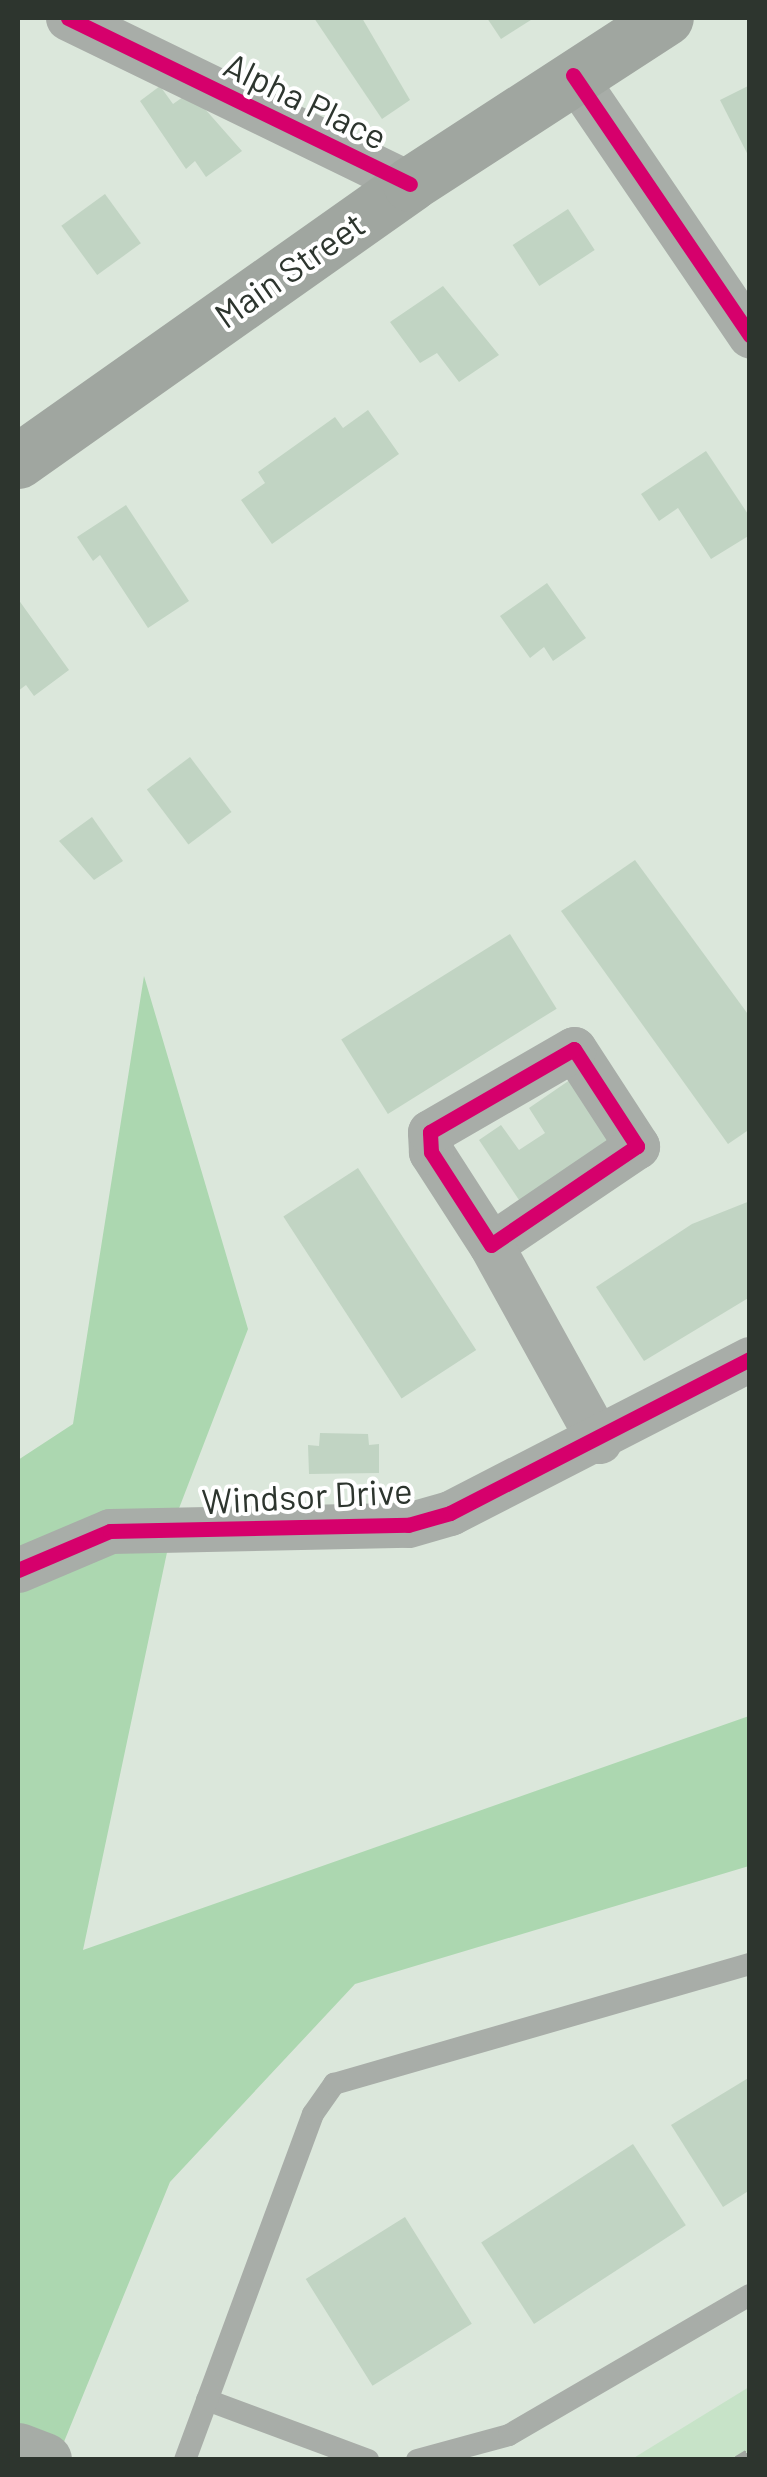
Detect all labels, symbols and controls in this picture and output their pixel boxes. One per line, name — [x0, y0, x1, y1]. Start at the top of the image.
street label: Alpha Place — [218, 43, 394, 157]
street label: Main Street — [206, 202, 372, 336]
street label: Windsor Drive — [201, 1469, 413, 1521]

